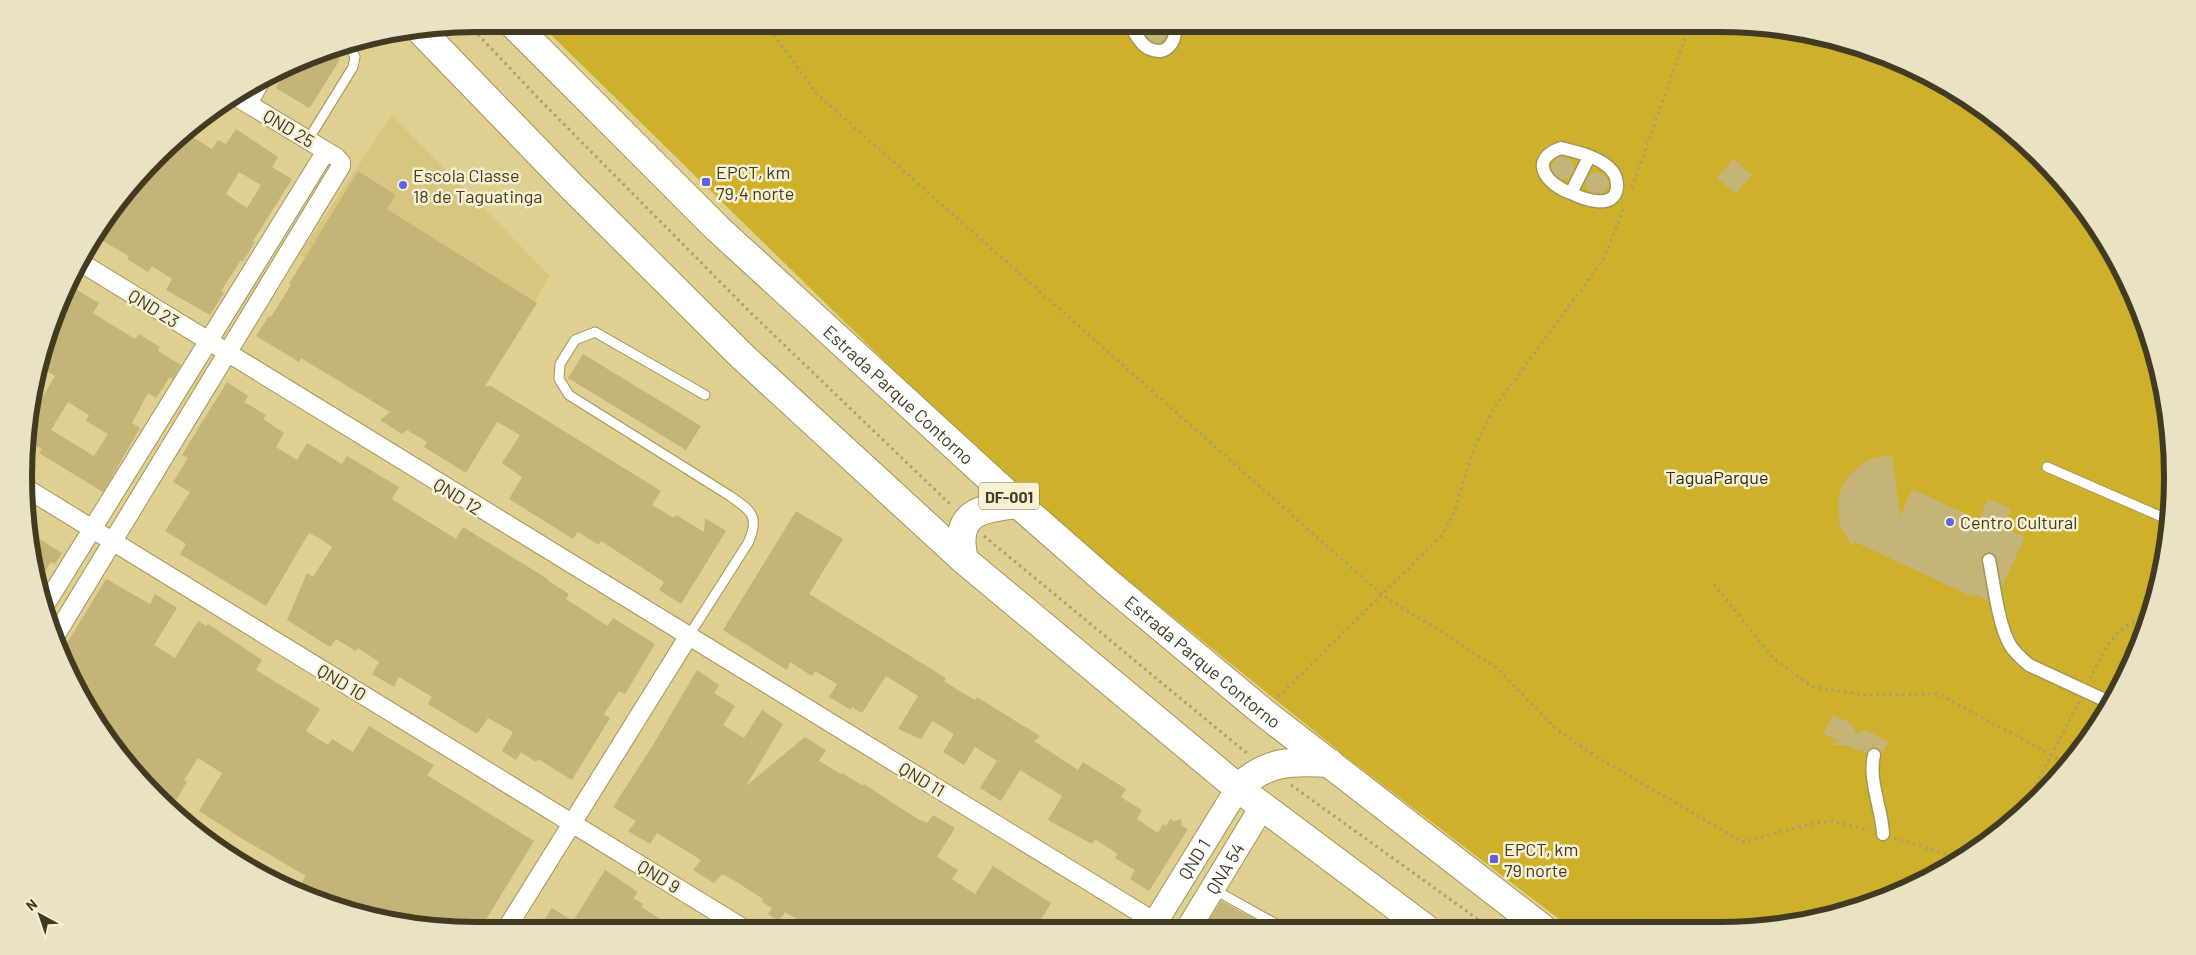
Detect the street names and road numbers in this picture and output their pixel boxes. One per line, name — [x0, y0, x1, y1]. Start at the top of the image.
street label: QND 25 — [259, 104, 319, 152]
street label: QND 23 — [124, 284, 184, 332]
street label: Estrada Parque Contorno — [819, 320, 978, 469]
street label: QND 12 — [430, 473, 486, 519]
road number: DF-001 — [979, 482, 1039, 510]
street label: Estrada Parque Contorno — [1121, 591, 1285, 733]
street label: QND 10 — [313, 659, 371, 705]
street label: QND 11 — [895, 757, 949, 801]
street label: QND 1 — [1173, 835, 1215, 883]
street label: QNA 54 — [1201, 839, 1249, 898]
street label: QND 9 — [634, 854, 684, 898]

